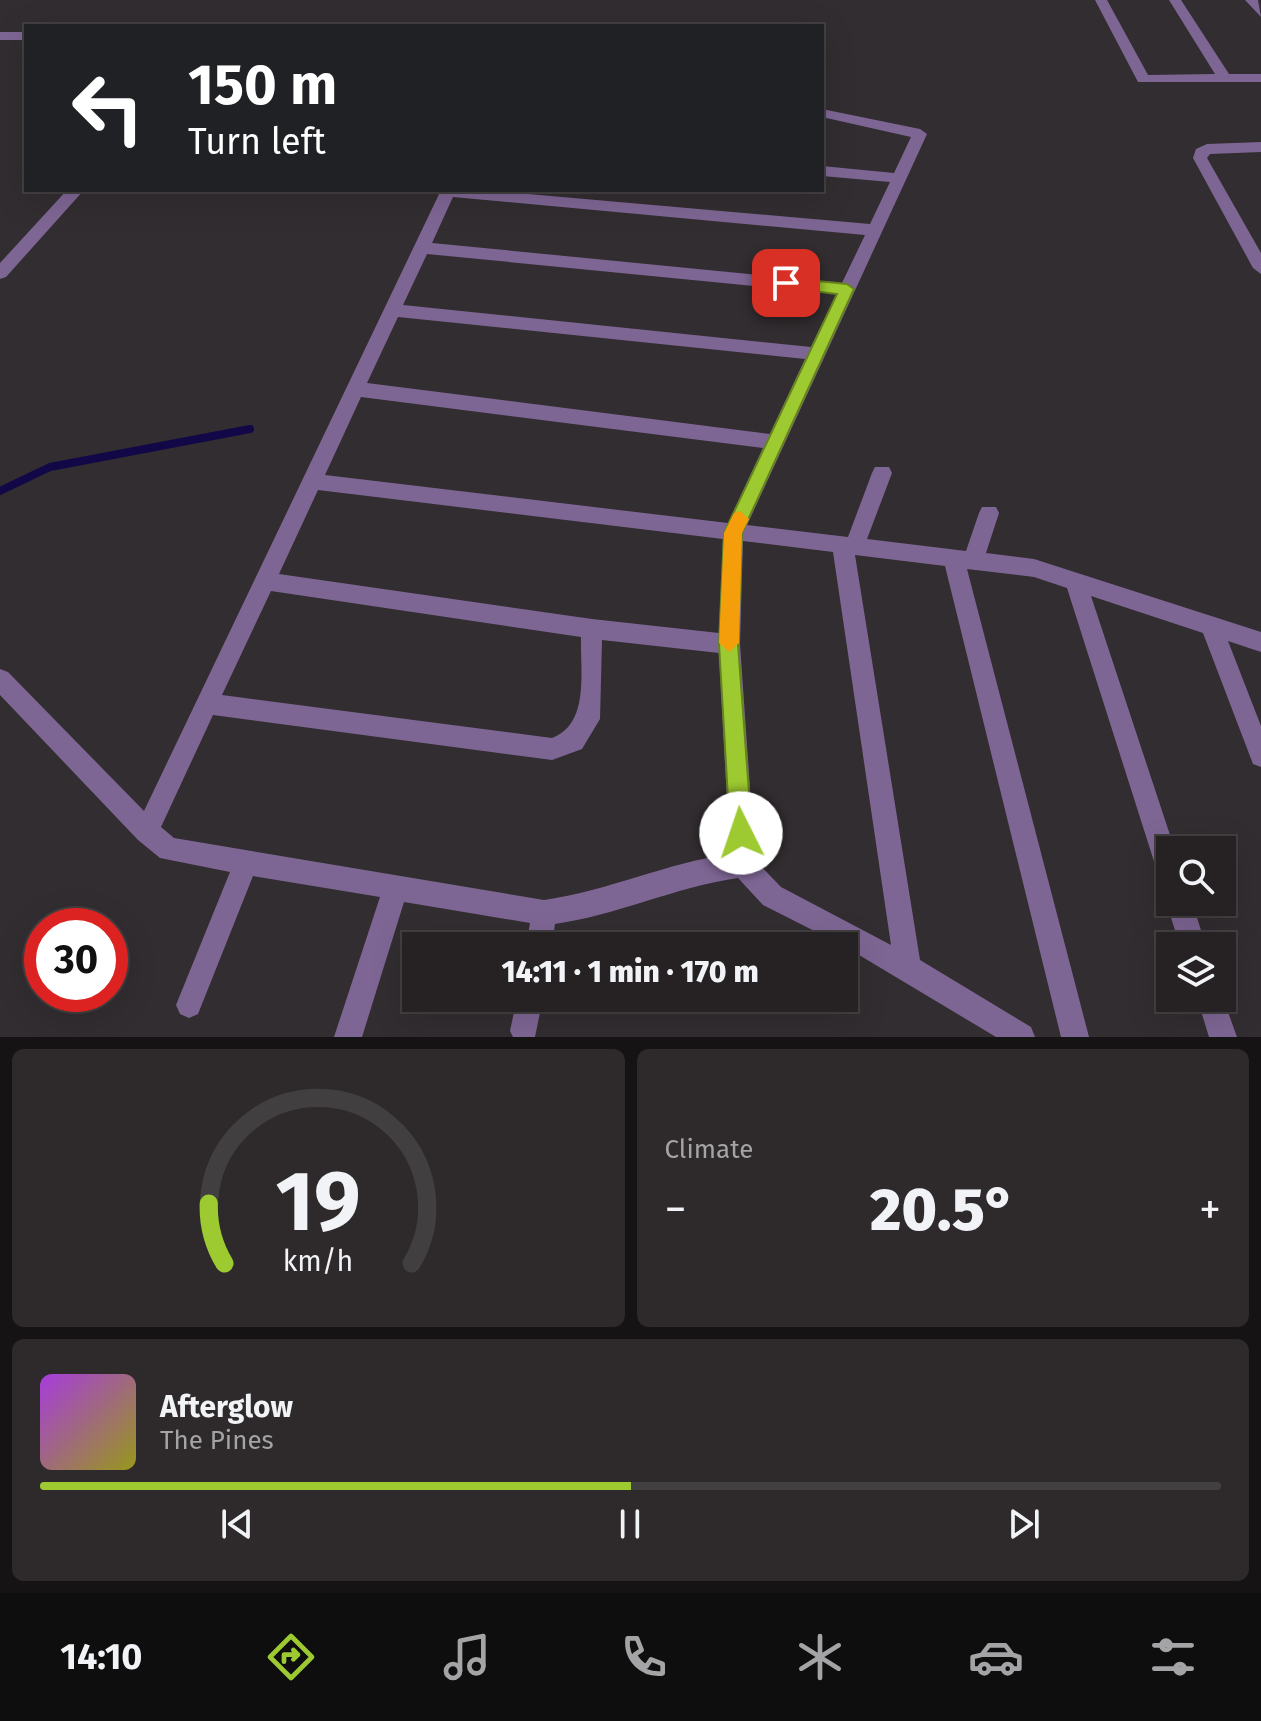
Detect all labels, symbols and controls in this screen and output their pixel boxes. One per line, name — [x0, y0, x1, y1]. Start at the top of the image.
text: 150 m — [188, 52, 337, 119]
icon: left — [56, 56, 160, 160]
text: Turn left — [188, 120, 326, 164]
pin — [752, 249, 820, 317]
icon: arrive — [764, 261, 808, 305]
position arrow — [699, 791, 783, 875]
map controls — [1156, 836, 1236, 1012]
button: search — [1156, 836, 1236, 916]
speed limit sign: 30 — [24, 908, 128, 1012]
button: layers — [1156, 932, 1236, 1012]
text: 14:11 · 1 min · 170 m — [501, 954, 759, 990]
text: Climate — [665, 1134, 753, 1165]
text: 19 — [276, 1152, 361, 1252]
text: 20.5° — [870, 1174, 1015, 1246]
text: − — [665, 1183, 687, 1236]
text: + — [1199, 1183, 1221, 1236]
text: km/h — [283, 1244, 354, 1279]
text: Afterglow — [160, 1389, 293, 1425]
text: The Pines — [160, 1425, 274, 1456]
icon: previous — [215, 1502, 259, 1546]
icon: pause — [608, 1502, 652, 1546]
icon: next — [1002, 1502, 1046, 1546]
icon: directions — [263, 1629, 319, 1685]
icon: music — [439, 1629, 495, 1685]
icon: phone — [616, 1629, 672, 1685]
icon: climate — [792, 1629, 848, 1685]
icon: car — [968, 1629, 1024, 1685]
icon: filters — [1145, 1629, 1201, 1685]
text: 14:10 — [60, 1635, 142, 1679]

